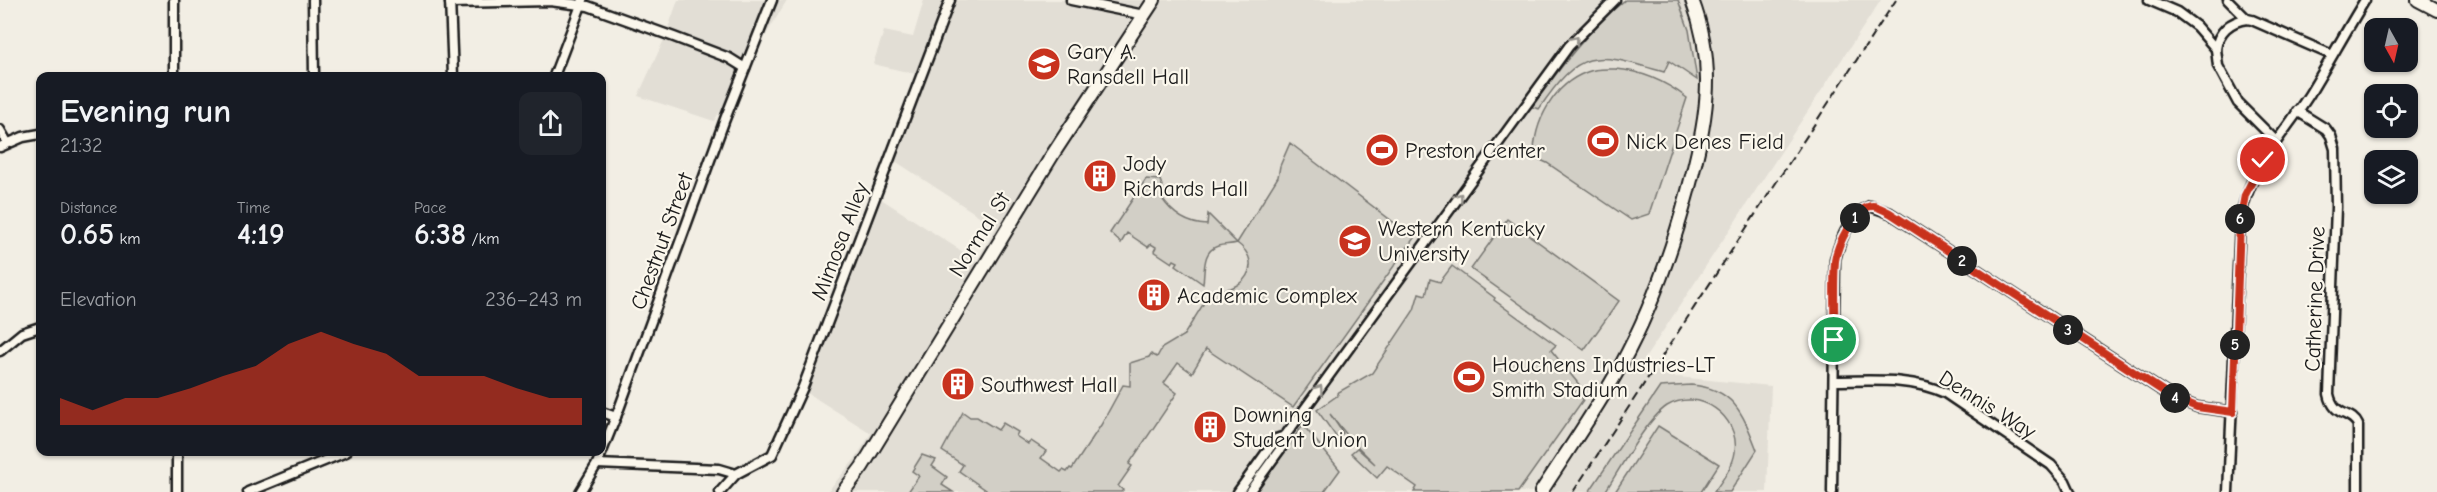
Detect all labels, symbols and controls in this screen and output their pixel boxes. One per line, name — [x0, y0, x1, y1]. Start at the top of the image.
north arrow — [2364, 18, 2418, 72]
map controls — [2364, 18, 2418, 204]
one-way arrow — [1567, 36, 1578, 47]
place label: Gary A. Ransdell Hall — [1067, 39, 1189, 90]
school or university icon: Gary A. Ransdell Hall — [1026, 46, 1062, 82]
button: locate — [2364, 84, 2418, 138]
text: Evening run — [60, 92, 231, 130]
button: share — [519, 92, 582, 155]
sports icon: Nick Denes Field — [1585, 123, 1621, 159]
place label: Nick Denes Field — [1626, 129, 1784, 155]
sports icon: Preston Center — [1364, 132, 1400, 168]
text: 21:32 — [60, 134, 103, 157]
pin — [2237, 134, 2288, 185]
place label: Preston Center — [1405, 138, 1545, 164]
icon: check — [2246, 143, 2279, 176]
button: layers — [2364, 150, 2418, 204]
place label: Jody Richards Hall — [1123, 151, 1248, 202]
building icon: Jody Richards Hall — [1082, 158, 1118, 194]
street label: Chestnut Street — [625, 169, 699, 313]
street label: Mimosa Alley — [806, 179, 874, 304]
street label: Normal St — [944, 187, 1016, 282]
one-way arrow — [1452, 193, 1463, 204]
text: Distance — [60, 199, 117, 217]
text: Time — [237, 199, 270, 217]
text: Pace — [414, 199, 446, 217]
pin: 1 — [1840, 203, 1870, 233]
pin: 6 — [2225, 204, 2255, 234]
text: 1 — [1852, 209, 1858, 227]
text: 6 — [2236, 210, 2244, 228]
place label: Western Kentucky University — [1378, 216, 1545, 267]
text: 0.65 — [60, 217, 114, 252]
text: 4:19 — [237, 217, 285, 252]
text: 6:38 — [414, 217, 466, 252]
school or university icon: Western Kentucky University — [1337, 223, 1373, 259]
street label: Catherine Drive — [2299, 226, 2331, 372]
text: km — [114, 230, 141, 248]
text: /km — [466, 230, 499, 248]
pin: 2 — [1947, 246, 1977, 276]
text: 2 — [1958, 252, 1966, 270]
building icon: Academic Complex — [1136, 277, 1172, 313]
place label: Academic Complex — [1177, 283, 1357, 309]
text: Elevation — [60, 288, 137, 311]
text: 236–243 m — [485, 288, 582, 311]
pin — [1808, 314, 1859, 365]
pin: 3 — [2053, 315, 2083, 345]
text: 3 — [2064, 321, 2072, 339]
icon: arrive — [1817, 323, 1850, 356]
pin: 5 — [2220, 330, 2250, 360]
text: 5 — [2231, 336, 2239, 354]
place label: Houchens Industries-LT Smith Stadium — [1492, 352, 1716, 403]
sports icon: Houchens Industries-LT Smith Stadium — [1451, 359, 1487, 395]
street label: Dennis Way — [1934, 365, 2041, 445]
building icon: Southwest Hall — [940, 366, 976, 402]
place label: Southwest Hall — [981, 372, 1118, 398]
pin: 4 — [2160, 383, 2190, 413]
one-way arrow — [1312, 384, 1323, 395]
text: 4 — [2171, 389, 2179, 407]
place label: Downing Student Union — [1233, 402, 1367, 453]
building icon: Downing Student Union — [1192, 409, 1228, 445]

